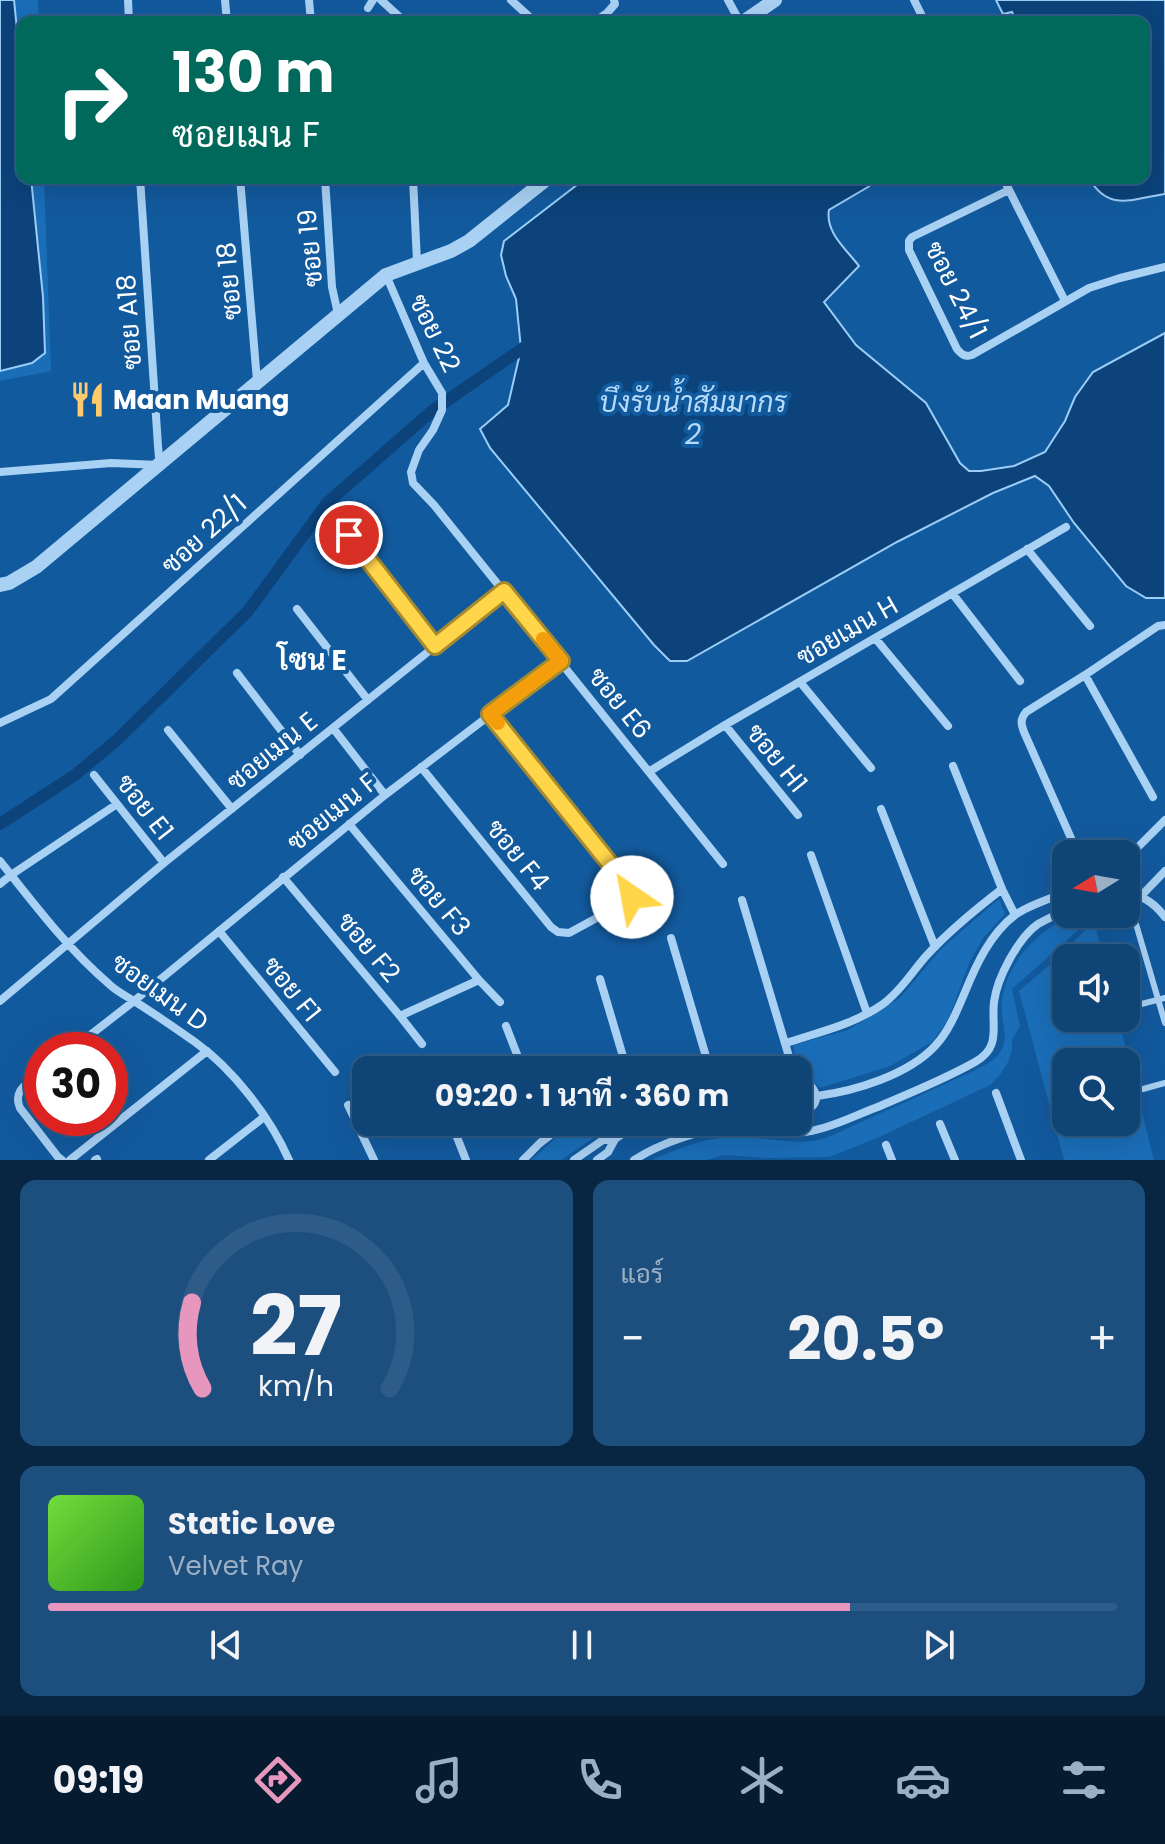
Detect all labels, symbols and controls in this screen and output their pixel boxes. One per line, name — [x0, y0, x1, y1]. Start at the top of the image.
text: 130 m — [172, 33, 335, 112]
icon: right — [40, 48, 144, 152]
text: ซอยเมน F — [172, 109, 320, 160]
street label: ซอย 19 — [289, 208, 331, 288]
street label: ซอย 24/1 — [916, 235, 996, 345]
street label: ซอย 18 — [208, 241, 250, 321]
street label: ซอย A18 — [108, 273, 150, 371]
street label: ซอย 22 — [401, 288, 469, 378]
water label: บึงรับน้ำสัมมากร 2 — [599, 378, 788, 454]
restaurant icon: Maan Muang — [68, 381, 106, 419]
place label: Maan Muang — [113, 382, 289, 418]
street label: ซอย 22/1 — [153, 486, 255, 582]
pin — [315, 501, 383, 569]
icon: arrive — [327, 513, 371, 557]
street label: ซอยเมน H — [790, 587, 904, 675]
district label: โซน E — [275, 641, 347, 680]
street label: ซอย E6 — [580, 659, 660, 747]
street label: ซอยเมน E — [219, 703, 325, 799]
street label: ซอย H1 — [738, 716, 816, 800]
street label: ซอยเมน F — [279, 764, 385, 860]
street label: ซอย E1 — [108, 766, 182, 848]
street label: ซอย F4 — [478, 812, 558, 898]
north arrow — [1052, 840, 1140, 928]
map controls — [1052, 840, 1140, 1136]
position arrow — [590, 855, 674, 939]
street label: ซอย F3 — [399, 858, 479, 944]
street label: ซอย F2 — [329, 904, 409, 990]
button: sound — [1052, 944, 1140, 1032]
street label: ซอยเมน D — [104, 945, 216, 1039]
street label: ซอย F1 — [255, 949, 329, 1029]
speed limit sign: 30 — [24, 1032, 128, 1136]
button: search — [1052, 1048, 1140, 1136]
text: 09:20 · 1 นาที · 360 m — [435, 1074, 729, 1117]
text: แอร์ — [621, 1256, 663, 1292]
text: 27 — [250, 1268, 342, 1384]
text: 20.5° — [787, 1297, 944, 1381]
text: − — [621, 1308, 645, 1369]
text: + — [1087, 1308, 1117, 1369]
text: km/h — [258, 1366, 334, 1406]
text: Static Love — [168, 1502, 335, 1545]
text: Velvet Ray — [168, 1548, 303, 1584]
icon: previous — [204, 1623, 248, 1667]
icon: pause — [560, 1623, 604, 1667]
icon: next — [917, 1623, 961, 1667]
icon: directions — [250, 1752, 306, 1808]
icon: music — [411, 1752, 467, 1808]
icon: phone — [572, 1752, 628, 1808]
icon: climate — [734, 1752, 790, 1808]
icon: car — [895, 1752, 951, 1808]
icon: filters — [1056, 1752, 1112, 1808]
text: 09:19 — [53, 1755, 144, 1806]

